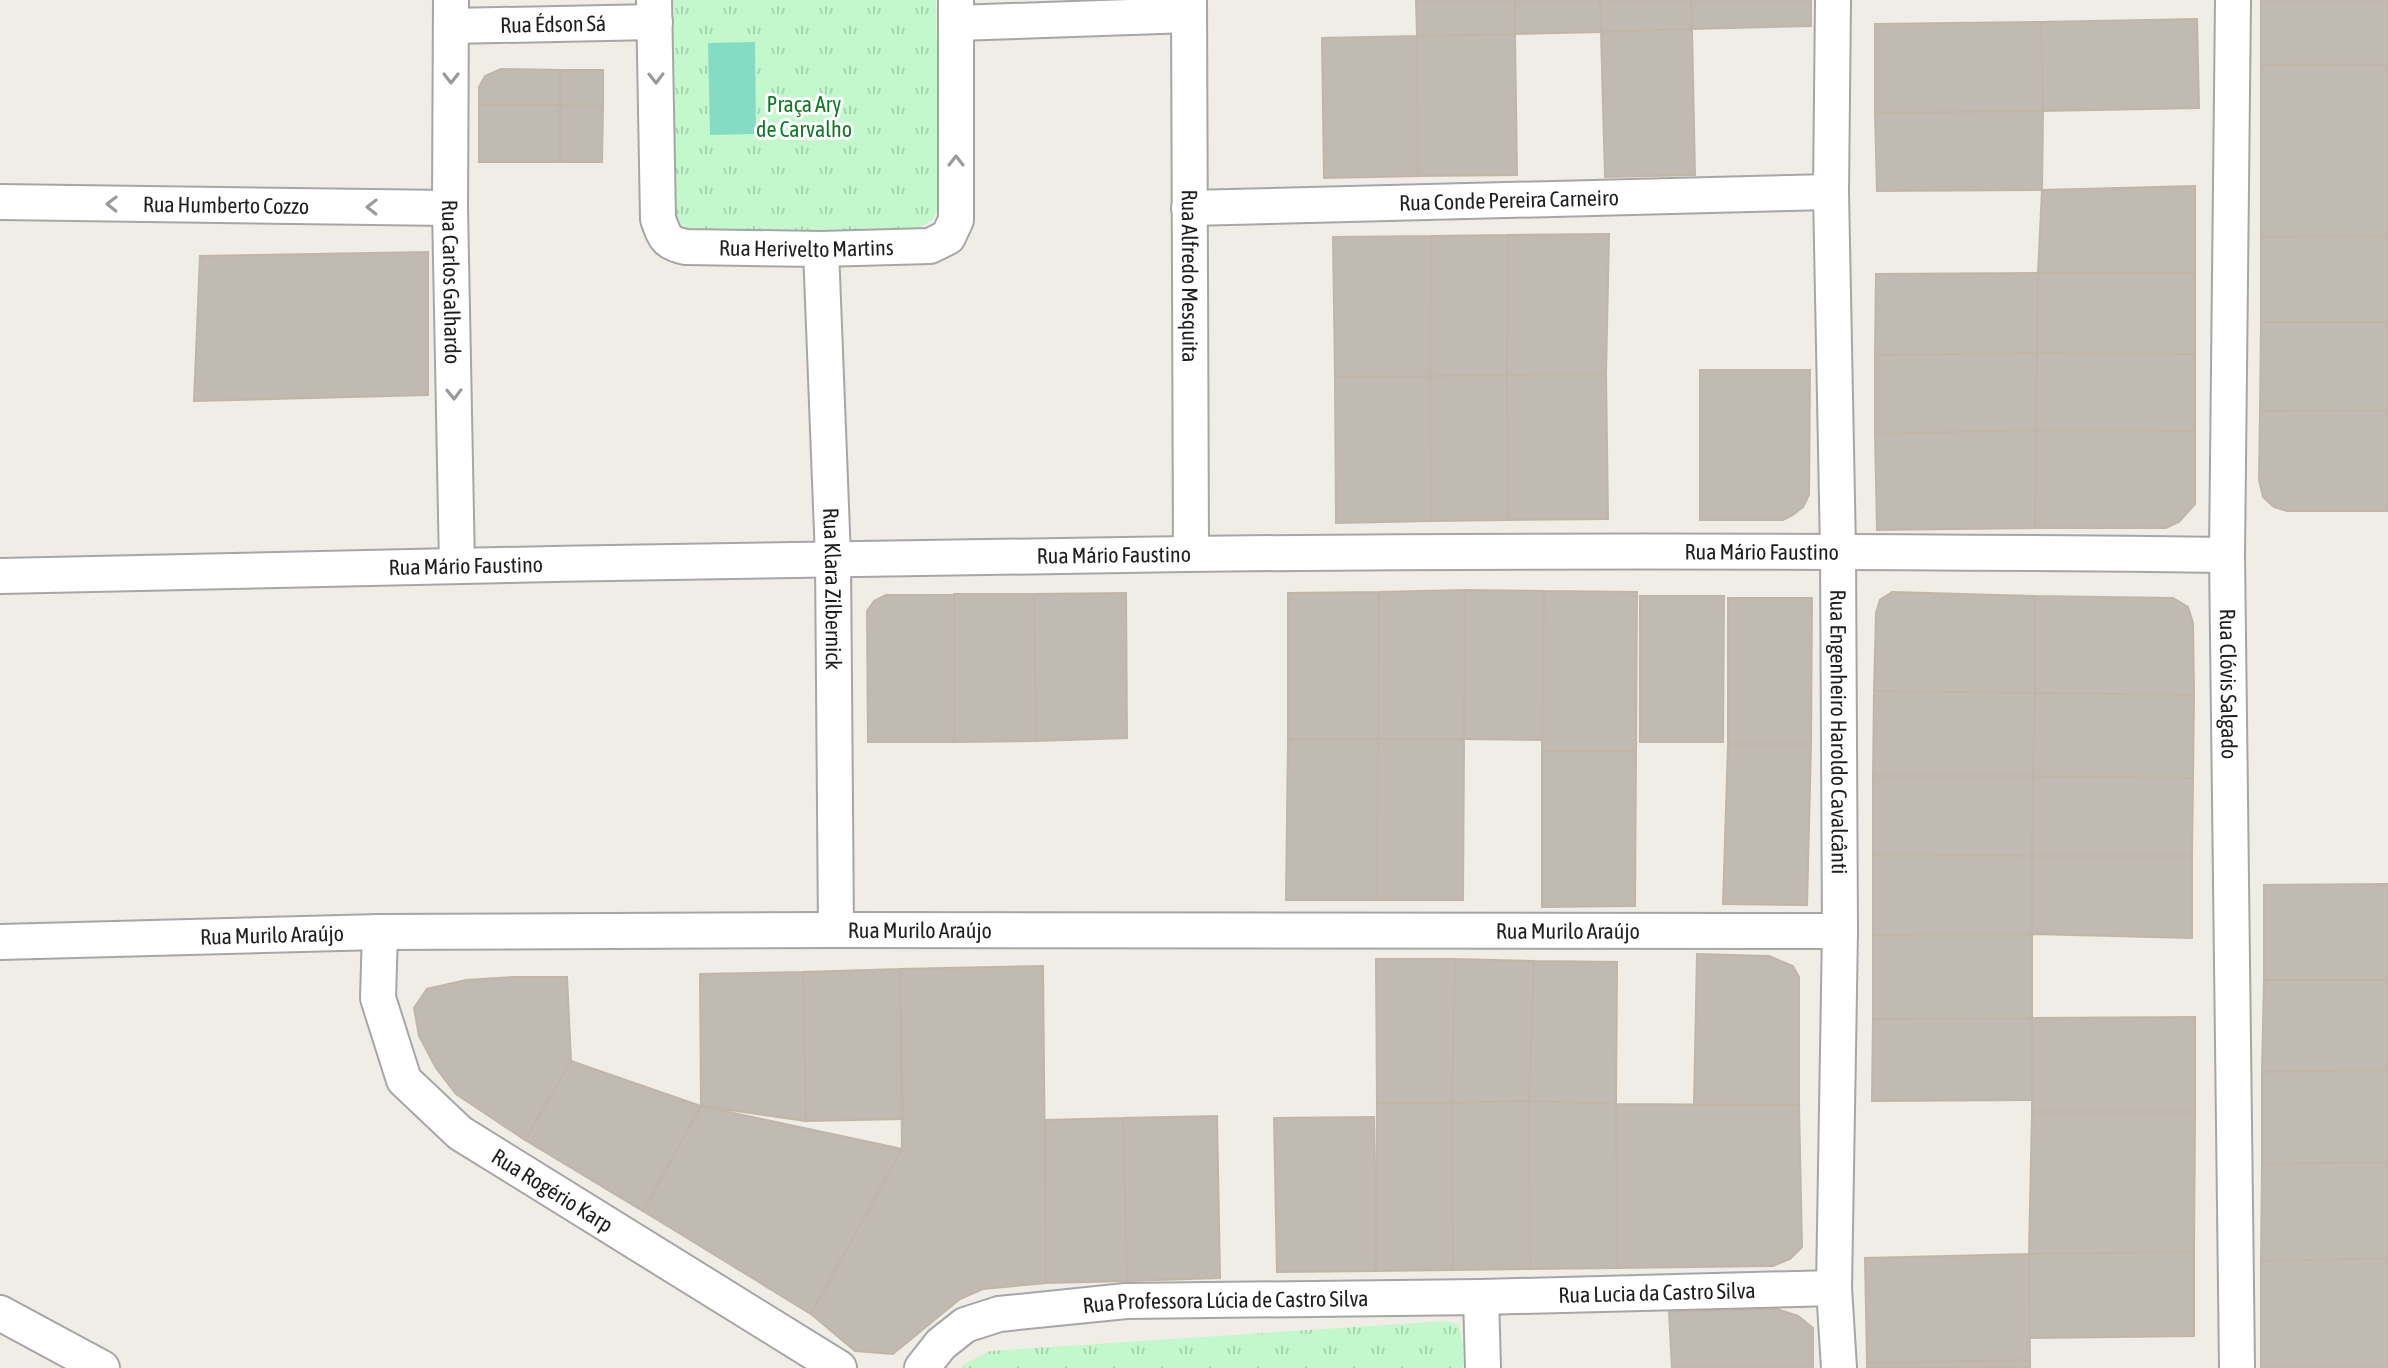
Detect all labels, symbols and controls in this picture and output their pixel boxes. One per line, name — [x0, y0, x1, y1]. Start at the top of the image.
street label: Rua Édson Sá — [500, 10, 606, 38]
one-way arrow — [442, 72, 460, 85]
one-way arrow — [647, 72, 665, 85]
park label: Praça Ary de Carvalho — [756, 91, 852, 142]
one-way arrow — [947, 154, 965, 167]
street label: Rua Conde Pereira Carneiro — [1399, 184, 1619, 216]
street label: Rua Alfredo Mesquita — [1177, 189, 1203, 363]
street label: Rua Humberto Cozzo — [143, 191, 309, 219]
one-way arrow — [105, 195, 118, 212]
one-way arrow — [365, 198, 378, 216]
street label: Rua Carlos Galhardo — [437, 200, 466, 364]
street label: Rua Herivelto Martins — [719, 234, 894, 262]
one-way arrow — [445, 388, 463, 401]
street label: Rua Klara Zilbernick — [818, 507, 847, 670]
street label: Rua Mário Faustino — [1685, 538, 1839, 565]
street label: Rua Mário Faustino — [1037, 541, 1191, 569]
street label: Rua Mário Faustino — [388, 551, 543, 580]
street label: Rua Engenheiro Haroldo Cavalcânti — [1825, 589, 1853, 874]
street label: Rua Clóvis Salgado — [2215, 609, 2243, 759]
street label: Rua Murilo Araújo — [848, 917, 992, 943]
street label: Rua Murilo Araújo — [1496, 918, 1640, 944]
street label: Rua Murilo Araújo — [200, 920, 344, 950]
street label: Rua Rogério Karp — [487, 1143, 618, 1238]
street label: Rua Lucia da Castro Silva — [1558, 1277, 1756, 1308]
street label: Rua Professora Lúcia de Castro Silva — [1081, 1285, 1369, 1318]

